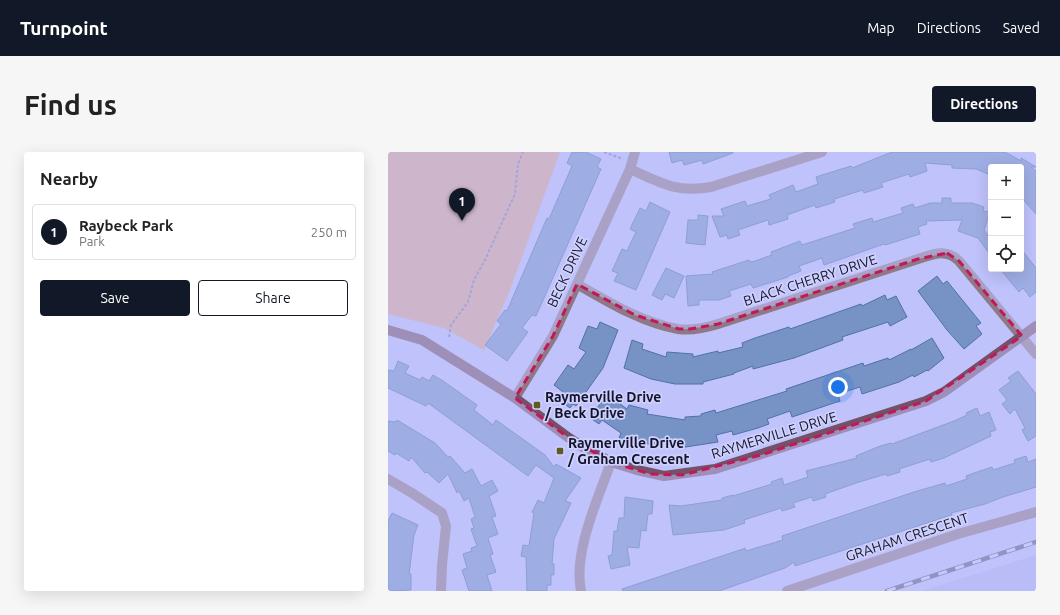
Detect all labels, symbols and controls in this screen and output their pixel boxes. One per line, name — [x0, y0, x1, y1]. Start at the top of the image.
text: Turnpoint — [20, 17, 108, 39]
text: Map — [867, 20, 895, 36]
text: Directions — [917, 20, 981, 36]
text: Saved — [1003, 20, 1040, 36]
button: Directions — [932, 86, 1036, 122]
text: Find us — [24, 89, 117, 120]
map controls — [988, 164, 1024, 272]
button: + — [988, 164, 1024, 200]
text: Nearby — [40, 169, 98, 188]
pin: 1 — [449, 188, 475, 221]
button: − — [988, 200, 1024, 236]
text: Raybeck Park — [79, 217, 173, 234]
text: 1 — [50, 225, 58, 239]
text: 250 m — [311, 225, 347, 239]
text: Park — [79, 234, 105, 248]
street label: BECK DRIVE — [544, 234, 590, 310]
button: locate — [988, 236, 1024, 272]
street label: BLACK CHERRY DRIVE — [741, 251, 879, 309]
button: Save — [40, 280, 190, 316]
button: Share — [198, 280, 348, 316]
your location — [828, 377, 848, 397]
place label: Raymerville Drive / Beck Drive — [544, 389, 661, 421]
marker: Raymerville Drive / Beck Drive — [532, 400, 542, 410]
street label: RAYMERVILLE DRIVE — [709, 408, 839, 462]
place label: Raymerville Drive / Graham Crescent — [567, 435, 689, 467]
marker: Raymerville Drive / Graham Crescent — [555, 446, 565, 456]
street label: GRAHAM CRESCENT — [843, 509, 971, 564]

